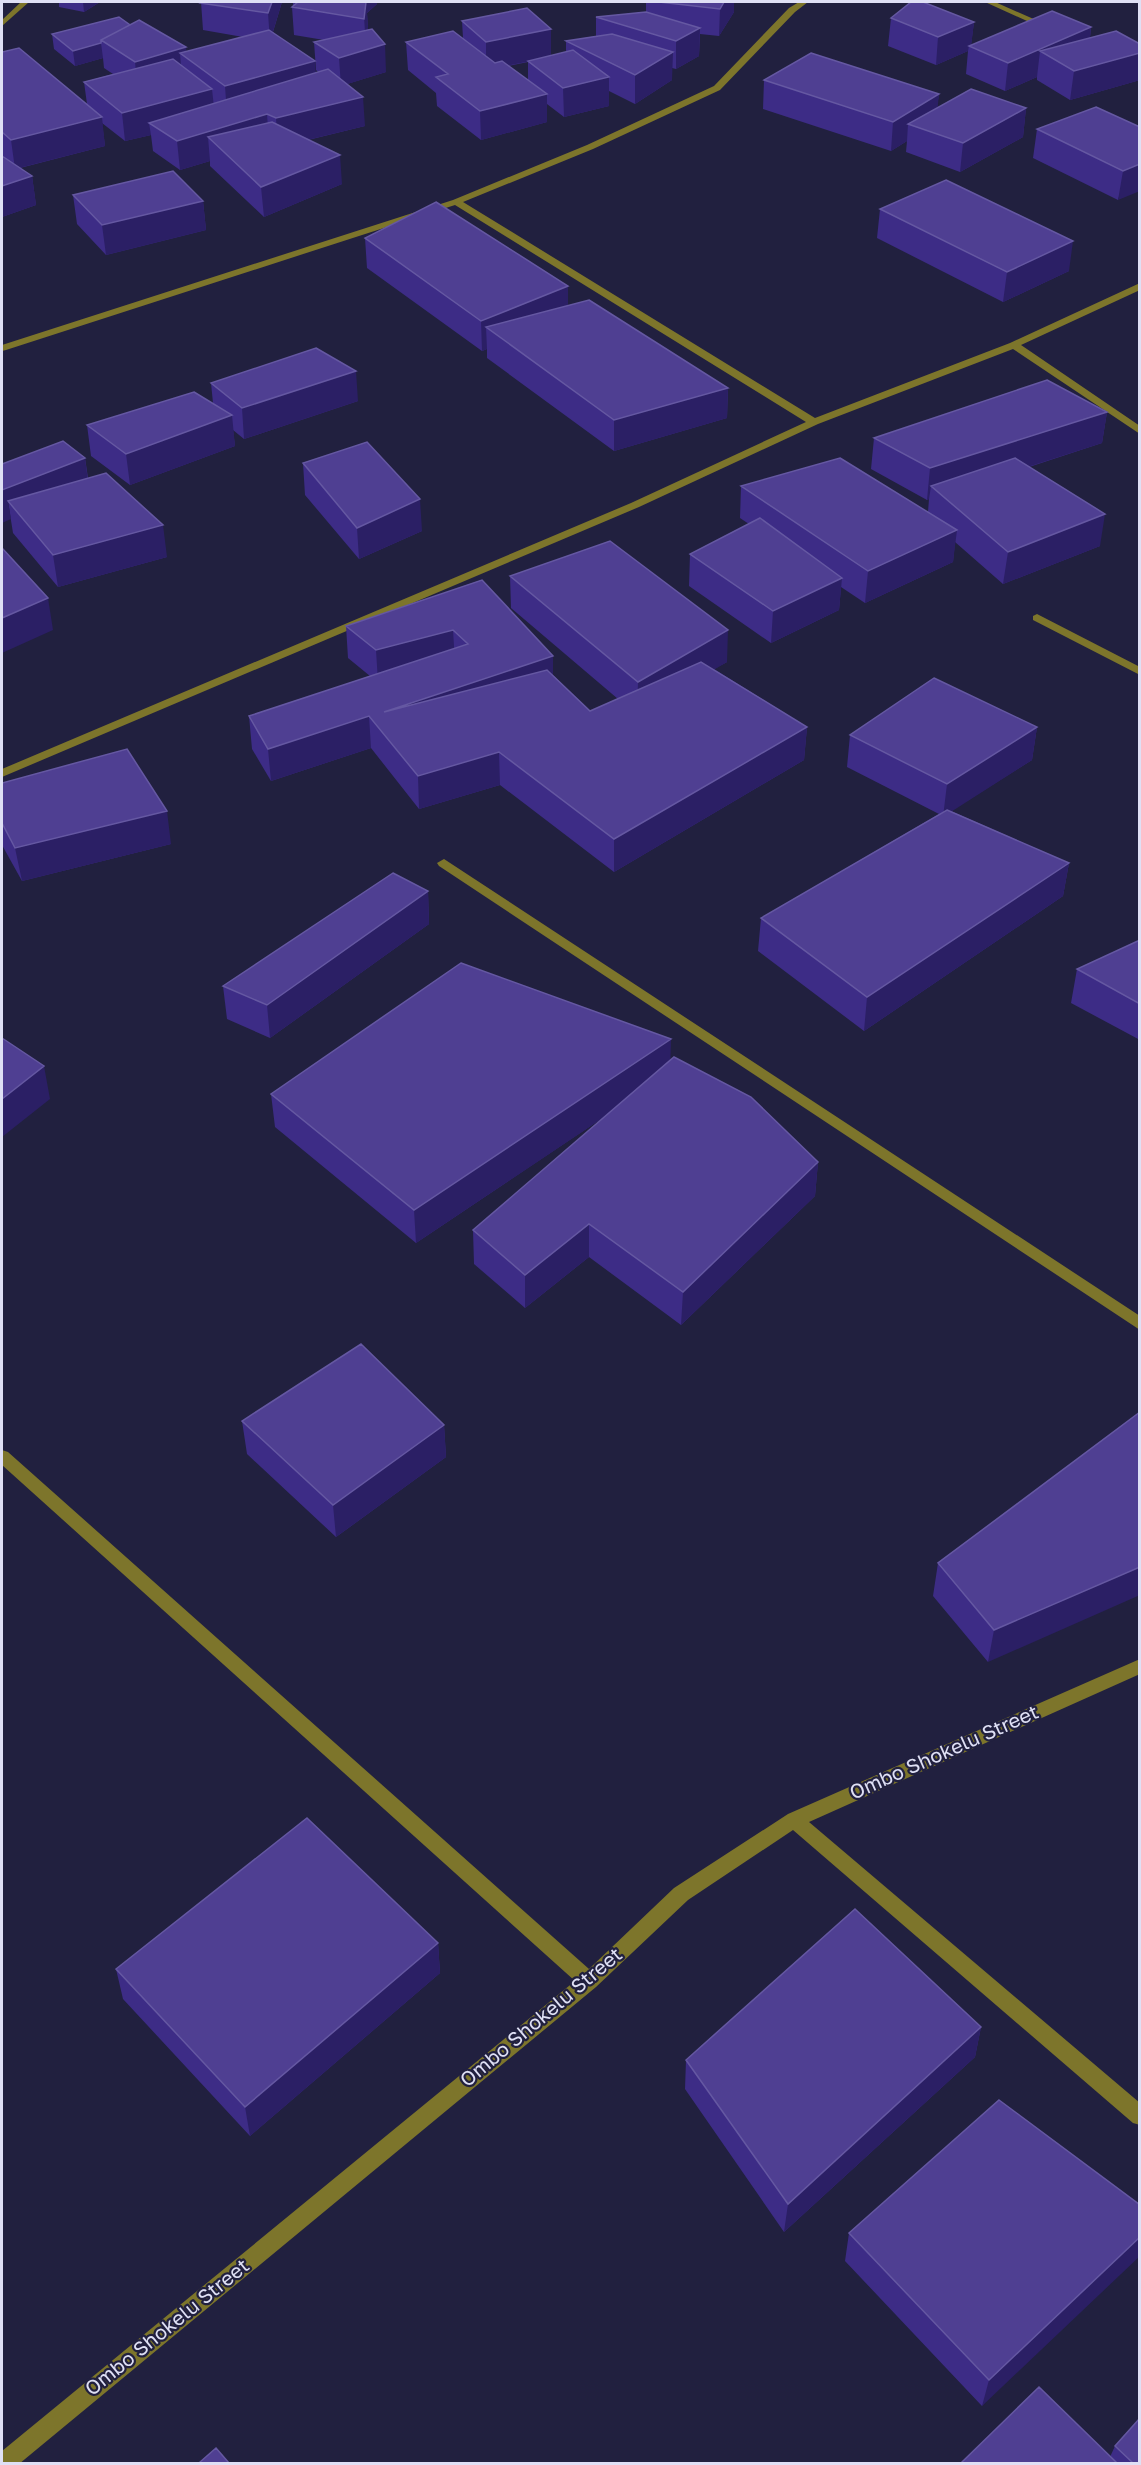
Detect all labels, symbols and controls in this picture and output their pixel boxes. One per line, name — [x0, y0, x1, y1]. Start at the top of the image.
street label: Ombo Shokelu Street — [845, 1699, 1042, 1804]
street label: Ombo Shokelu Street — [454, 1941, 626, 2091]
street label: Ombo Shokelu Street — [80, 2253, 253, 2400]

